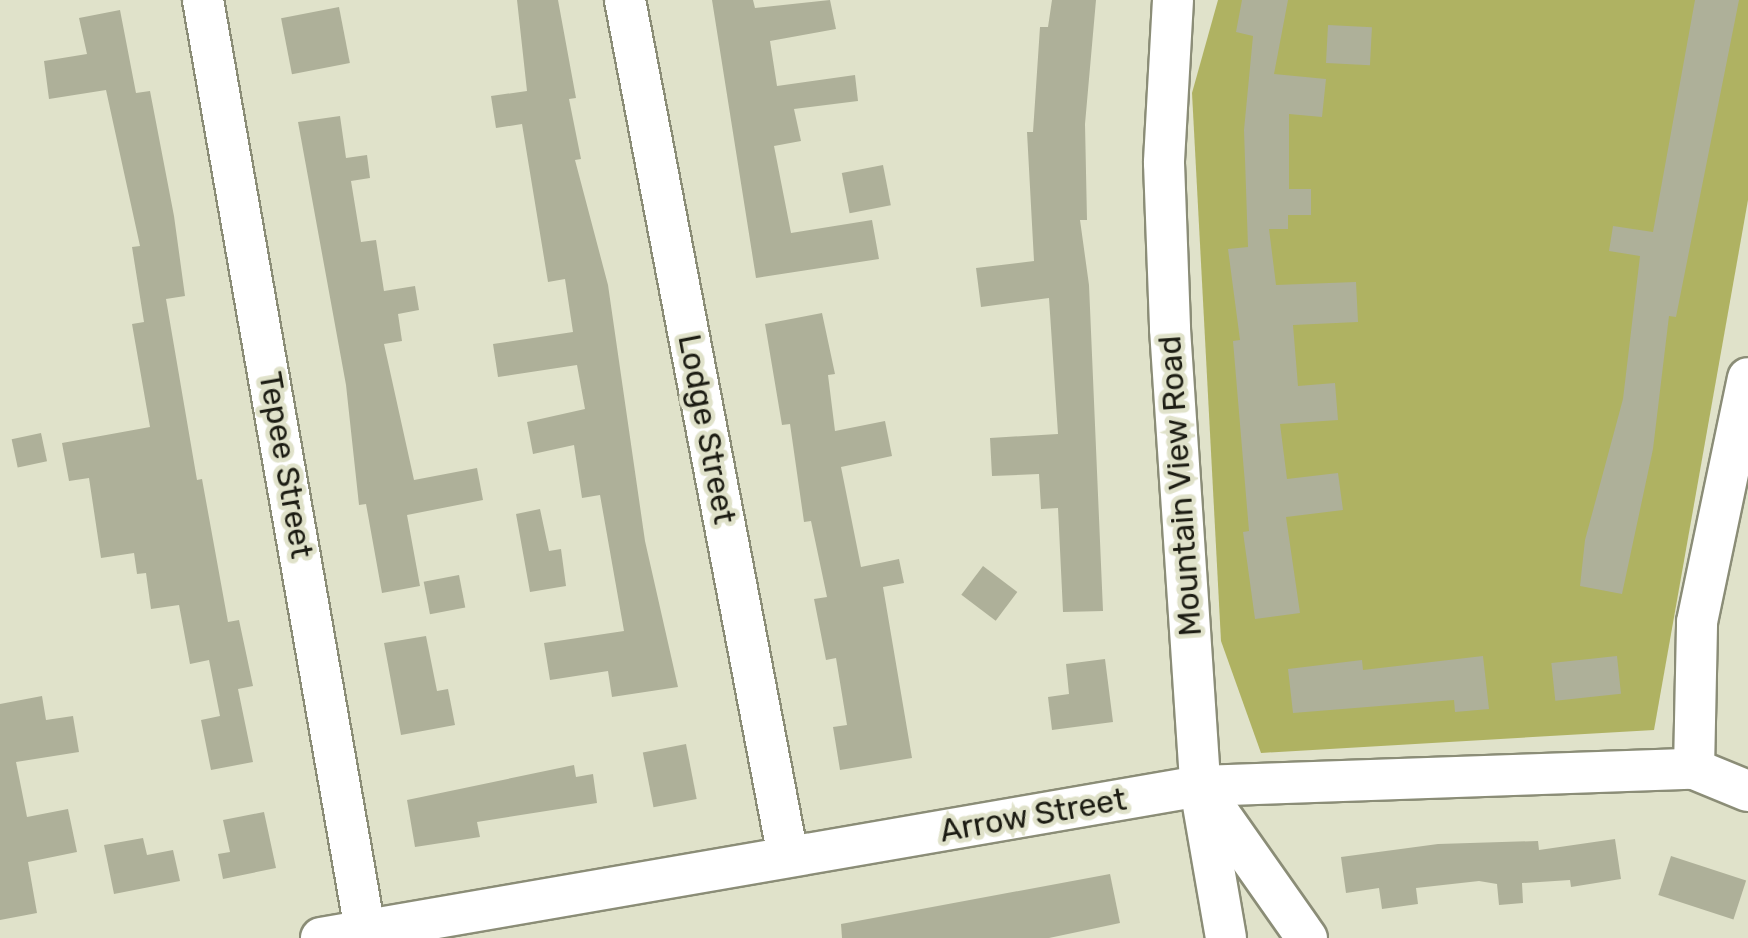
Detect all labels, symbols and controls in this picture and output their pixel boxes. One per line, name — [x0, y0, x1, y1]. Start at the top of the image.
street label: Lodge Street — [670, 331, 744, 527]
street label: Mountain View Road — [1150, 334, 1210, 638]
street label: Tepee Street — [251, 369, 321, 561]
street label: Arrow Street — [936, 780, 1130, 850]

